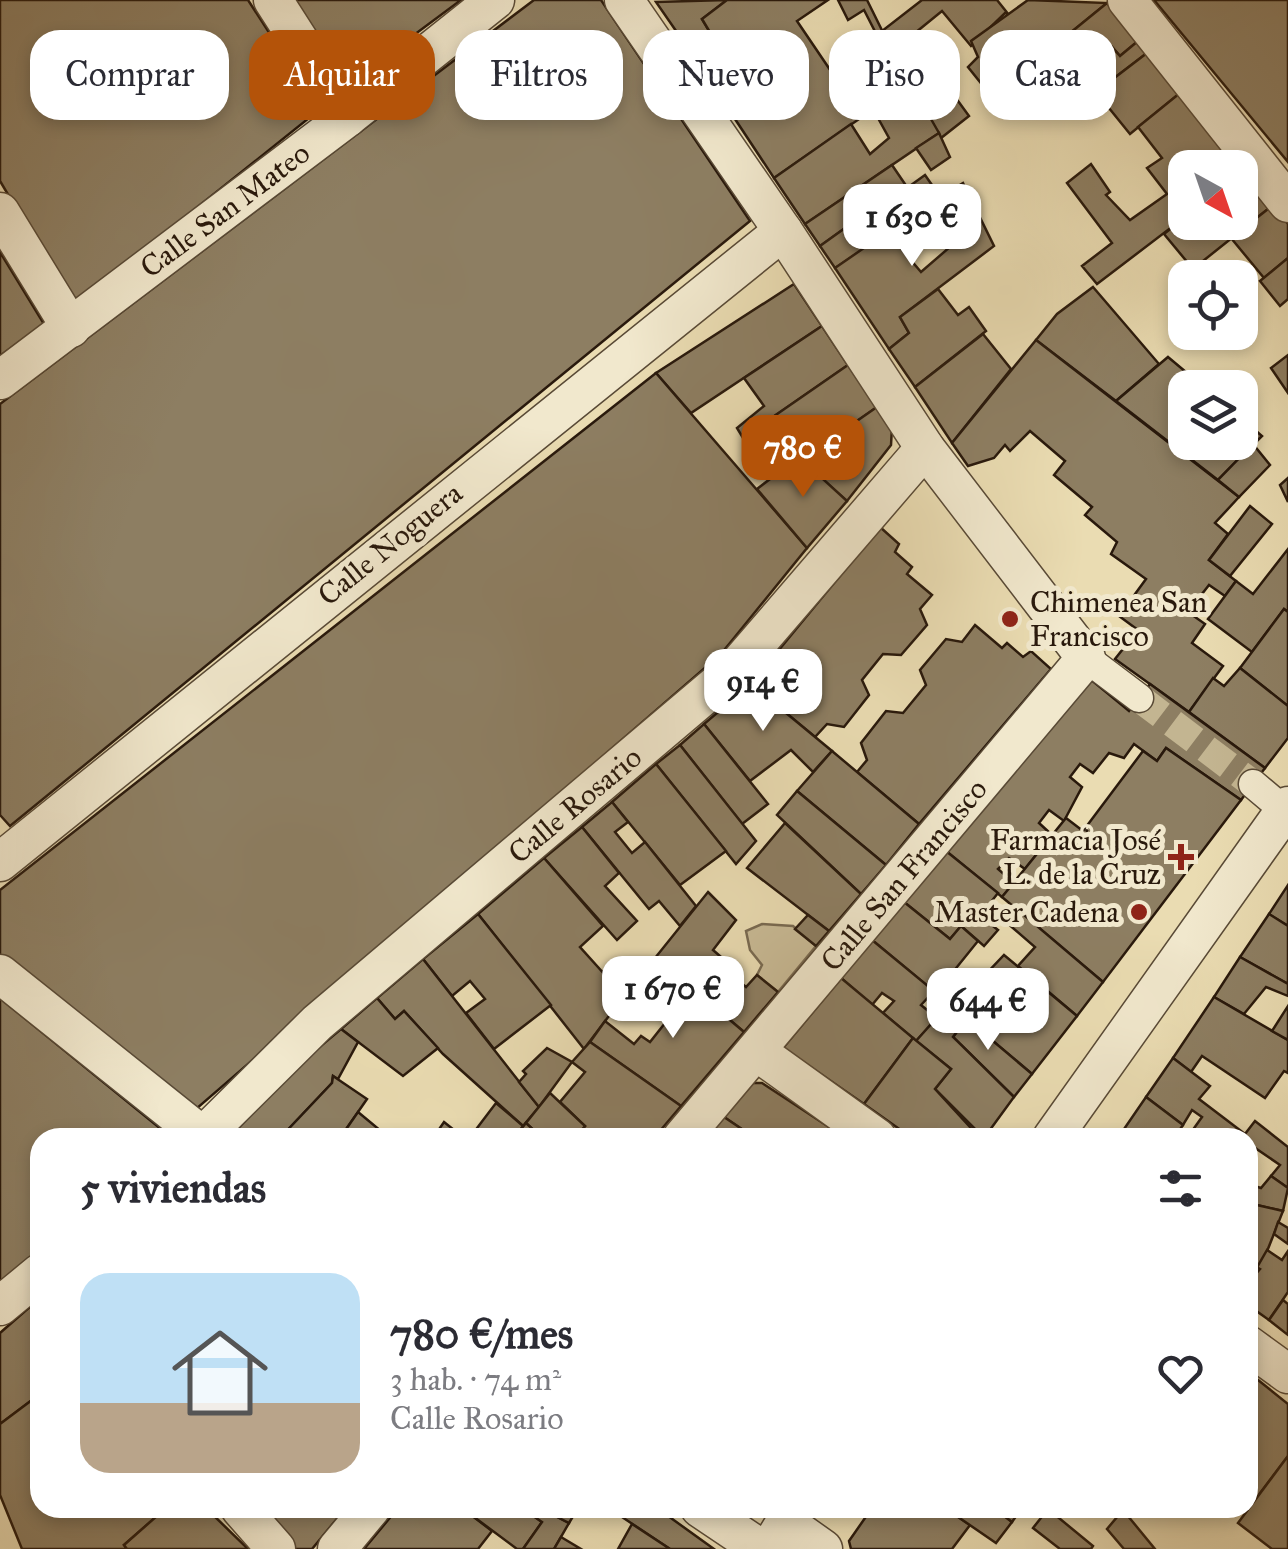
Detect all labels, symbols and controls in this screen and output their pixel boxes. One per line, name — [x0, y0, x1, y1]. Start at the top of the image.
chip: Comprar — [30, 30, 229, 120]
chip: Alquilar — [249, 30, 435, 120]
chip: Filtros — [455, 30, 623, 120]
chip: Nuevo — [643, 30, 809, 120]
chip: Piso — [829, 30, 960, 120]
chip: Casa — [980, 30, 1116, 120]
street label: Calle San Mateo — [133, 135, 317, 285]
north arrow — [1168, 150, 1258, 240]
map controls — [1168, 150, 1258, 460]
pin: 1 630 € — [820, 184, 1004, 269]
text: 1 630 € — [865, 197, 959, 236]
button: locate — [1168, 260, 1258, 350]
button: layers — [1168, 370, 1258, 460]
pin: 780 € — [733, 415, 873, 500]
text: 780 € — [763, 428, 843, 467]
street label: Calle Noguera — [311, 475, 470, 613]
place label: Chimenea San Francisco — [1030, 584, 1207, 654]
marker: Chimenea San Francisco — [999, 608, 1021, 630]
pin: 914 € — [693, 649, 833, 734]
text: 914 € — [726, 662, 800, 701]
street label: Calle Rosario — [501, 739, 649, 871]
street label: Calle San Francisco — [813, 772, 995, 978]
place label: Farmacia José L. de la Cruz — [990, 822, 1161, 892]
marker: Farmacia José L. de la Cruz — [1170, 846, 1192, 868]
place label: Master Cadena — [934, 894, 1119, 930]
marker: Master Cadena — [1128, 901, 1150, 923]
pin: 1 670 € — [581, 956, 765, 1041]
pin: 644 € — [918, 968, 1058, 1053]
text: 1 670 € — [624, 969, 722, 1008]
text: 644 € — [949, 981, 1027, 1020]
icon: filters — [1153, 1161, 1208, 1216]
text: 5 viviendas — [80, 1162, 266, 1214]
text: 780 €/mes — [390, 1308, 573, 1360]
icon: home — [160, 1313, 280, 1433]
icon: heart — [1153, 1346, 1208, 1401]
text: 3 hab. · 74 m² — [390, 1360, 561, 1399]
text: Calle Rosario — [390, 1399, 564, 1438]

